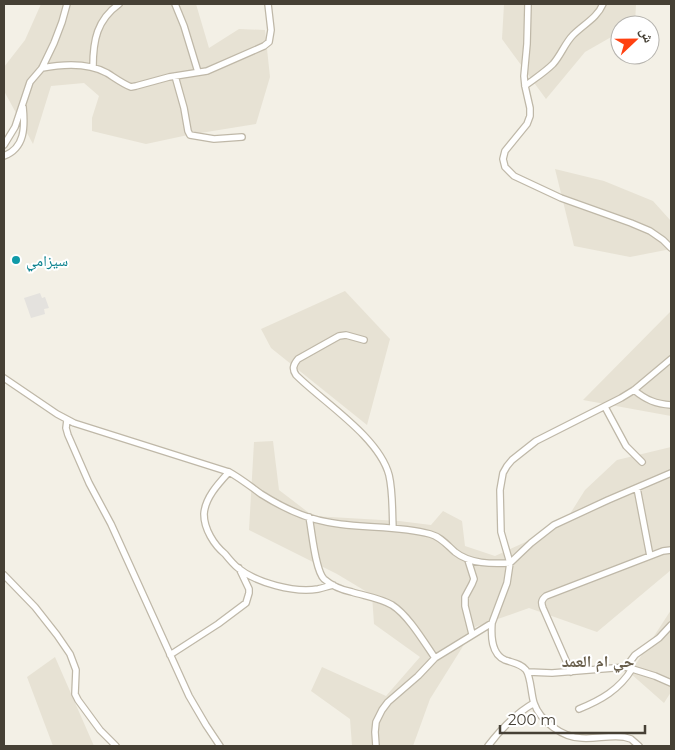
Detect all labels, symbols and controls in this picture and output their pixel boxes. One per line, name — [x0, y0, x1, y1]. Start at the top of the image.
north arrow — [610, 15, 660, 65]
text: ش — [636, 25, 658, 46]
place label: سيزامي — [26, 251, 68, 272]
marker: سيزامي — [10, 254, 22, 266]
district label: حي ام العمد — [562, 652, 634, 673]
scale bar — [500, 702, 645, 734]
text: 200 m — [508, 710, 556, 729]

